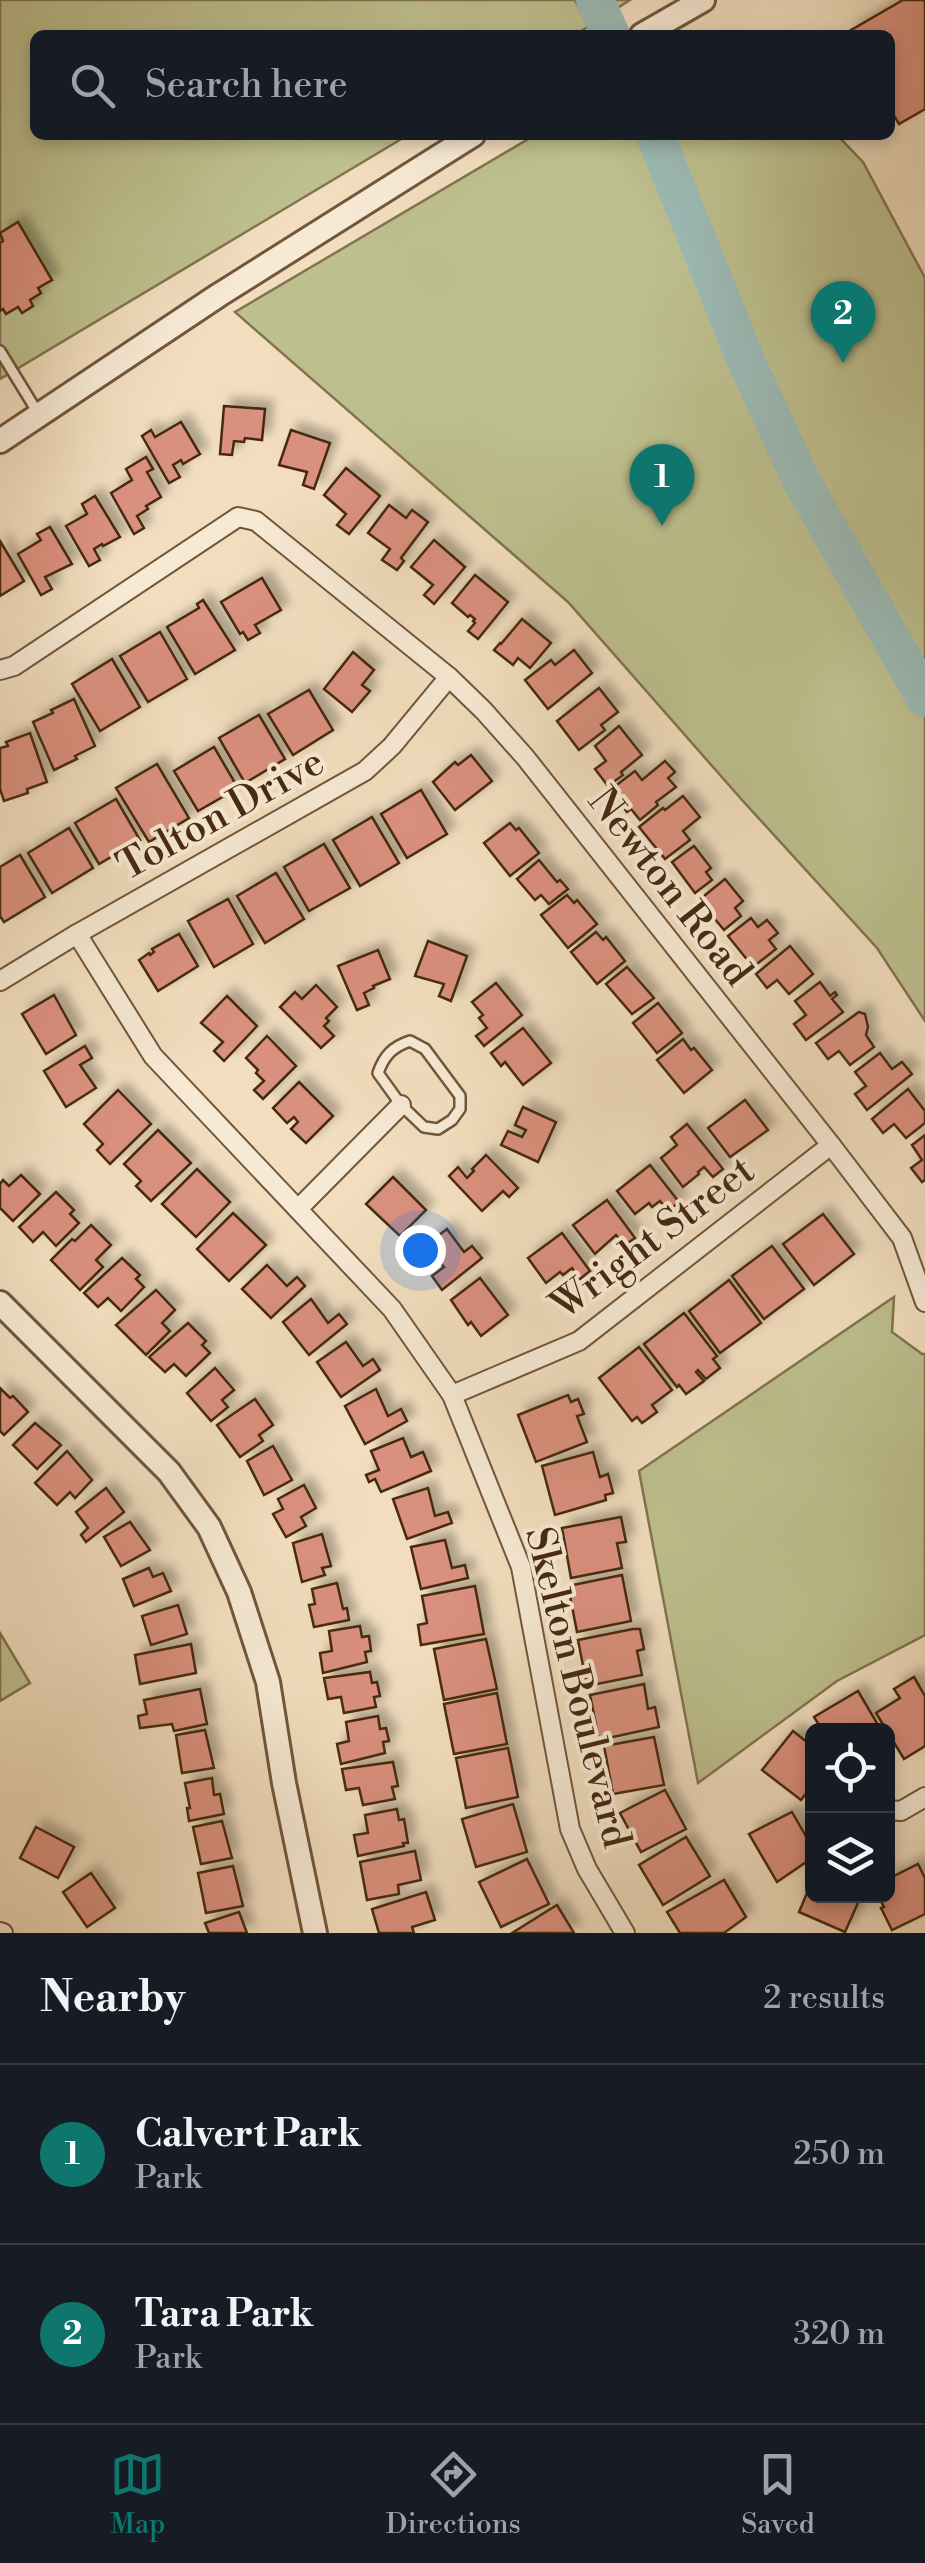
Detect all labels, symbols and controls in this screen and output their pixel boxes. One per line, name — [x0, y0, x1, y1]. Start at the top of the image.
search box — [30, 30, 895, 140]
icon: search — [65, 58, 120, 113]
text: Search here — [145, 62, 348, 109]
pin: 2 — [810, 280, 876, 363]
pin: 1 — [630, 444, 694, 526]
street label: Tolton Drive — [109, 737, 333, 892]
street label: Newton Road — [576, 778, 763, 997]
street label: Wright Street — [540, 1146, 765, 1333]
your location — [395, 1225, 446, 1276]
street label: Skelton Boulevard — [513, 1522, 641, 1853]
map controls — [805, 1723, 895, 1903]
button: locate — [805, 1723, 895, 1813]
button: layers — [805, 1813, 895, 1903]
text: Nearby — [40, 1972, 185, 2025]
text: 2 results — [763, 1978, 885, 2018]
text: Calvert Park — [135, 2111, 361, 2158]
text: 1 — [65, 2134, 80, 2174]
text: 250 m — [793, 2134, 885, 2174]
text: Park — [135, 2158, 202, 2198]
text: Tara Park — [135, 2291, 313, 2338]
text: 2 — [62, 2314, 83, 2354]
text: 320 m — [793, 2314, 885, 2354]
text: Park — [135, 2338, 202, 2378]
tab: Map — [110, 2447, 165, 2542]
tab: Directions — [386, 2447, 521, 2542]
tab: Saved — [741, 2447, 815, 2542]

